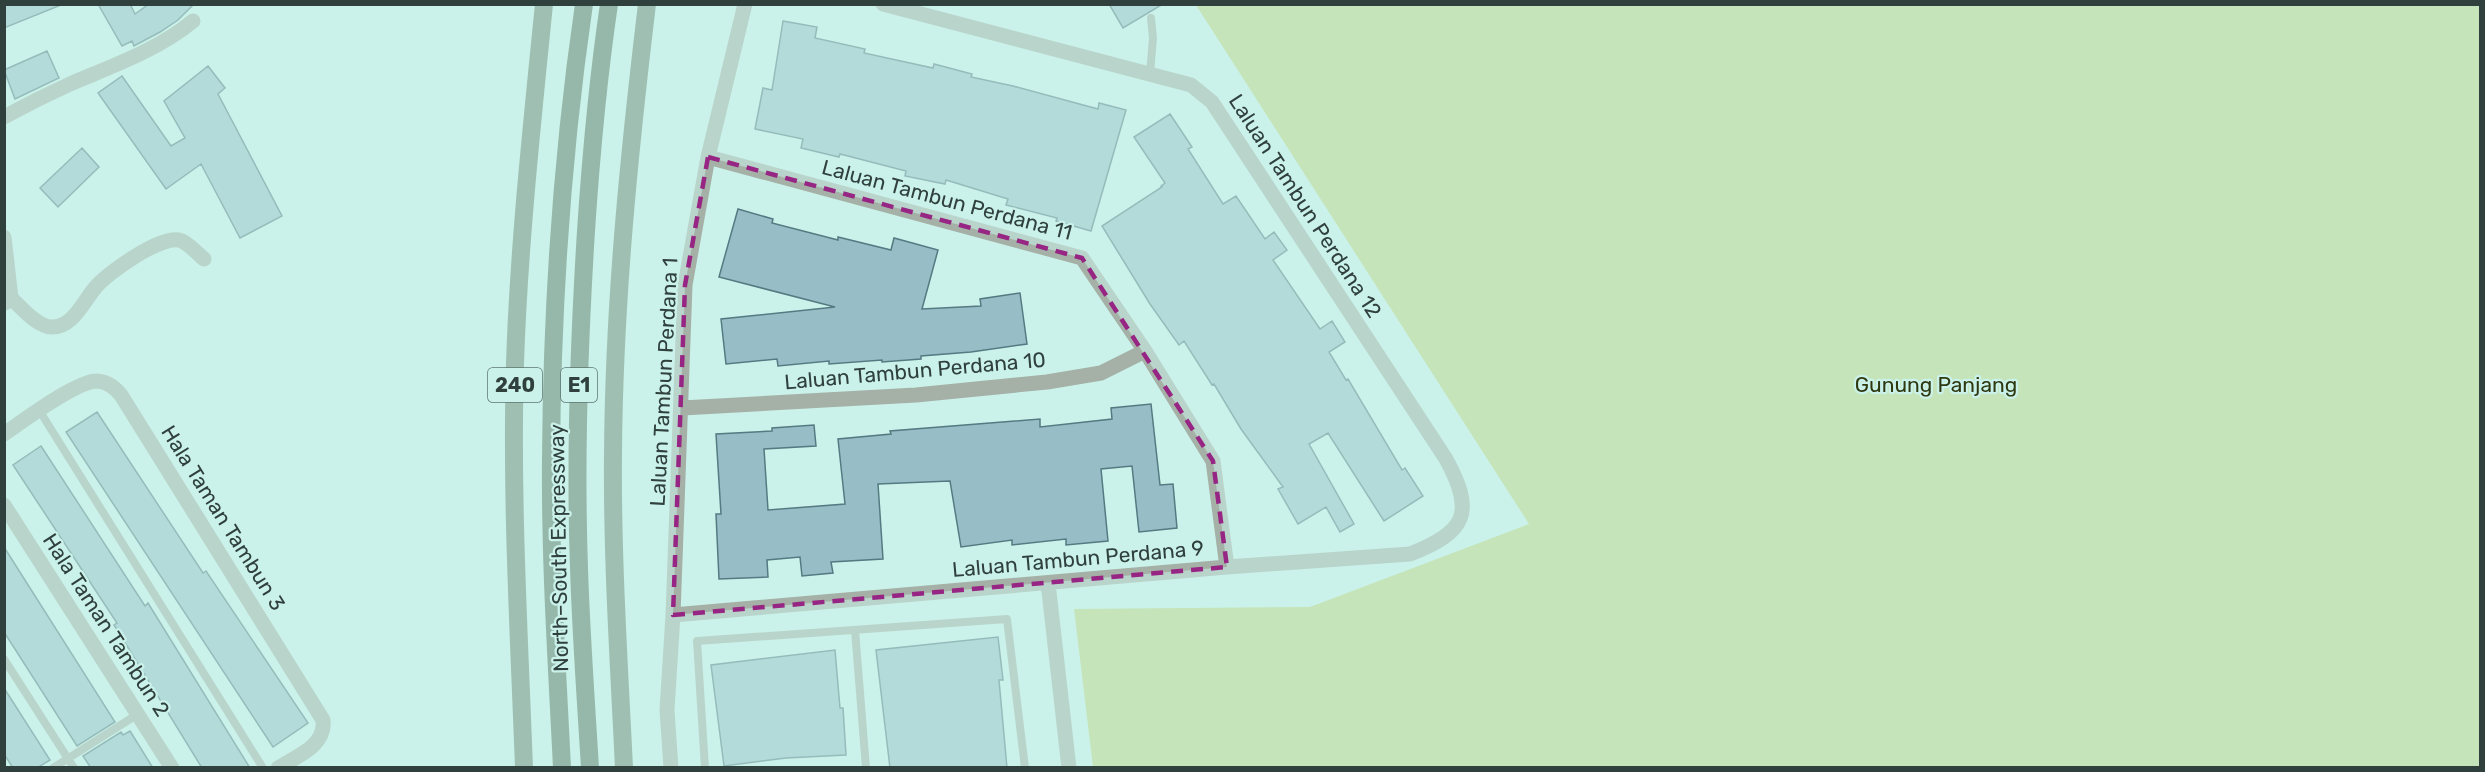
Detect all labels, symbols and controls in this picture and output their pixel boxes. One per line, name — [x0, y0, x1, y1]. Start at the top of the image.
street label: Laluan Tambun Perdana 12 — [1224, 89, 1387, 322]
street label: Laluan Tambun Perdana 11 — [819, 154, 1075, 245]
street label: Laluan Tambun Perdana 1 — [645, 257, 682, 507]
street label: Laluan Tambun Perdana 10 — [783, 347, 1047, 394]
road number: 240 — [488, 368, 542, 402]
road number: E1 — [561, 368, 597, 402]
park label: Gunung Panjang — [1855, 372, 2017, 397]
street label: Hala Taman Tambun 3 — [156, 421, 291, 615]
street label: North–South Expressway — [544, 423, 573, 672]
street label: Hala Taman Tambun 2 — [38, 529, 175, 721]
street label: Laluan Tambun Perdana 9 — [951, 535, 1205, 582]

